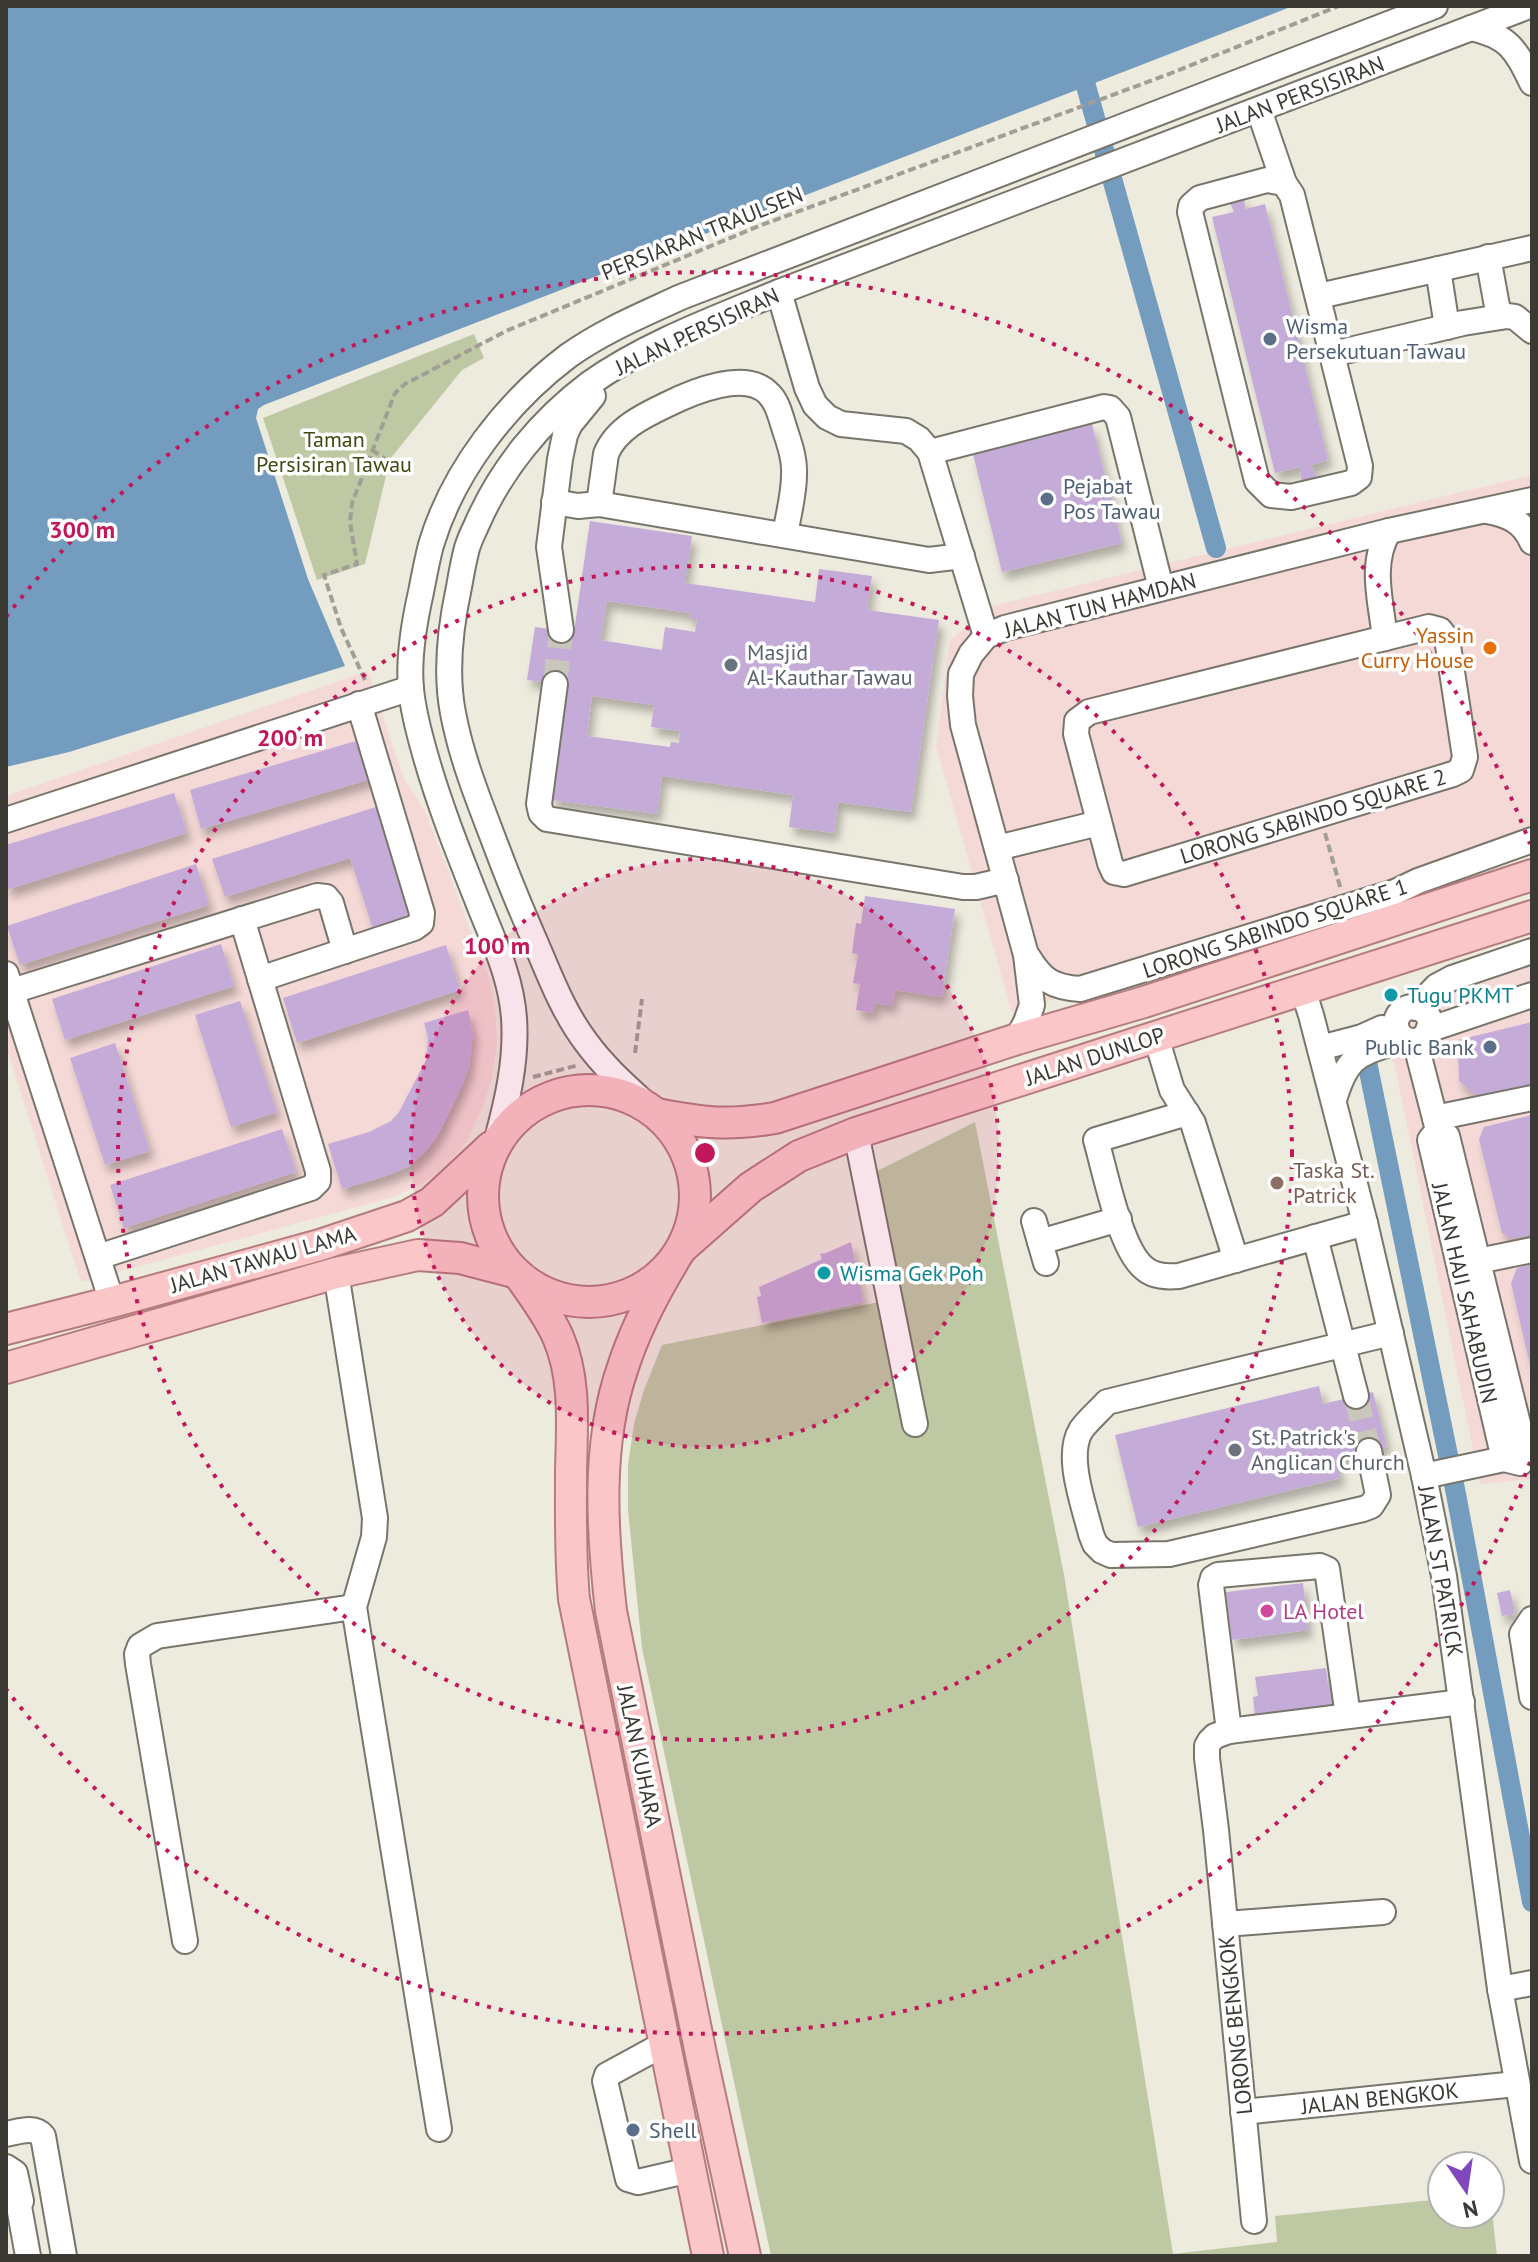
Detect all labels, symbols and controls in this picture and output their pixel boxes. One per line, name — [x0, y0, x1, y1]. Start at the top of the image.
street label: JALAN PERSISIRAN — [1211, 49, 1388, 139]
street label: PERSIARAN TRAULSEN — [597, 180, 807, 286]
street label: JALAN PERSISIRAN — [610, 281, 784, 382]
place label: Wisma Persekutuan Tawau — [1286, 312, 1466, 365]
marker: Wisma Persekutuan Tawau — [1261, 330, 1279, 348]
park label: Taman Persisiran Tawau — [256, 425, 412, 478]
place label: Pejabat Pos Tawau — [1063, 472, 1161, 525]
marker: Pejabat Pos Tawau — [1038, 490, 1056, 508]
text: 300 m — [49, 514, 115, 545]
street label: JALAN TUN HAMDAN — [1000, 566, 1199, 644]
place label: Yassin Curry House — [1361, 621, 1474, 674]
place label: Masjid Al-Kauthar Tawau — [747, 638, 913, 691]
marker: Yassin Curry House — [1481, 639, 1499, 657]
marker: Masjid Al-Kauthar Tawau — [722, 656, 740, 674]
text: 200 m — [257, 722, 323, 753]
street label: LORONG SABINDO SQUARE 2 — [1177, 762, 1449, 870]
street label: LORONG SABINDO SQUARE 1 — [1139, 872, 1411, 984]
text: 100 m — [464, 930, 530, 961]
place label: Tugu PKMT — [1407, 981, 1514, 1009]
marker: Tugu PKMT — [1382, 986, 1400, 1004]
street label: JALAN DUNLOP — [1021, 1020, 1168, 1092]
place label: Public Bank — [1365, 1033, 1474, 1061]
marker: Public Bank — [1481, 1038, 1499, 1056]
centre of rings — [691, 1139, 719, 1167]
place label: Taska St. Patrick — [1293, 1156, 1375, 1209]
marker: Taska St. Patrick — [1268, 1174, 1286, 1192]
street label: JALAN HAJI SAHABUDIN — [1426, 1179, 1504, 1406]
street label: JALAN TAWAU LAMA — [166, 1219, 359, 1299]
place label: Wisma Gek Poh — [840, 1259, 984, 1287]
marker: Wisma Gek Poh — [815, 1264, 833, 1282]
place label: St. Patrick's Anglican Church — [1251, 1423, 1405, 1476]
marker: St. Patrick's Anglican Church — [1226, 1441, 1244, 1459]
street label: JALAN ST PATRICK — [1412, 1482, 1470, 1659]
place label: LA Hotel — [1283, 1597, 1364, 1625]
marker: LA Hotel — [1258, 1602, 1276, 1620]
street label: JALAN KUHARA — [611, 1681, 669, 1830]
street label: LORONG BENGKOK — [1212, 1934, 1258, 2116]
street label: JALAN BENGKOK — [1299, 2076, 1460, 2120]
place label: Shell — [649, 2116, 697, 2144]
marker: Shell — [624, 2121, 642, 2139]
north arrow — [1426, 2150, 1506, 2230]
text: N — [1460, 2194, 1481, 2225]

